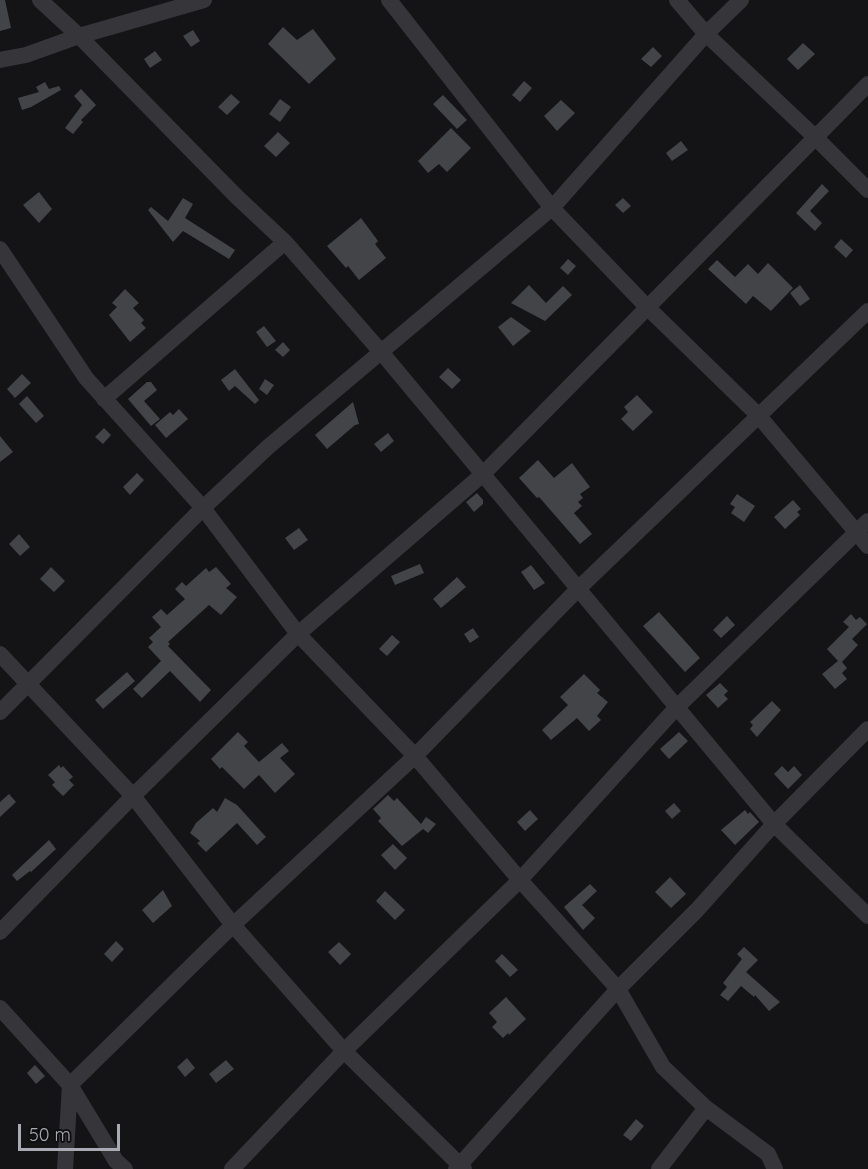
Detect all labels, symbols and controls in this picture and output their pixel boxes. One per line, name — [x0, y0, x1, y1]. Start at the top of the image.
scale bar — [21, 1112, 123, 1150]
text: 50 m — [29, 1123, 71, 1146]

